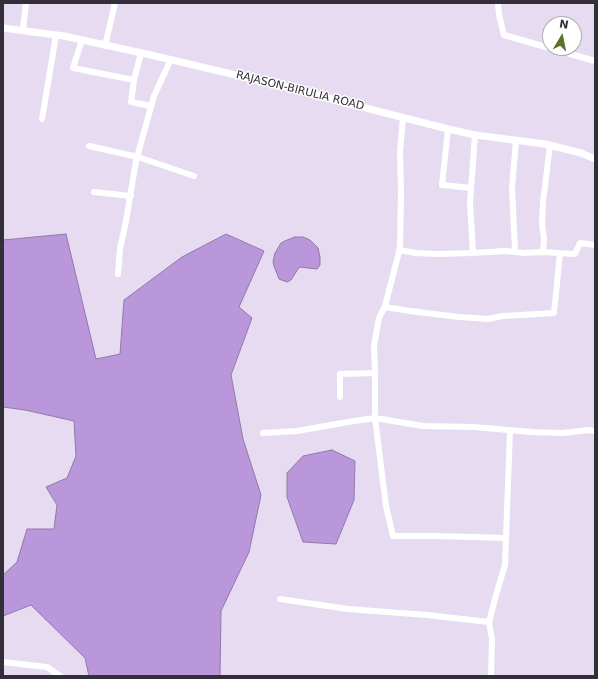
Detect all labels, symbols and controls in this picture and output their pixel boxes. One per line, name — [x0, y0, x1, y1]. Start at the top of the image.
north arrow — [542, 16, 582, 56]
text: N — [558, 17, 570, 32]
street label: RAJASON-BIRULIA ROAD — [234, 69, 366, 113]

